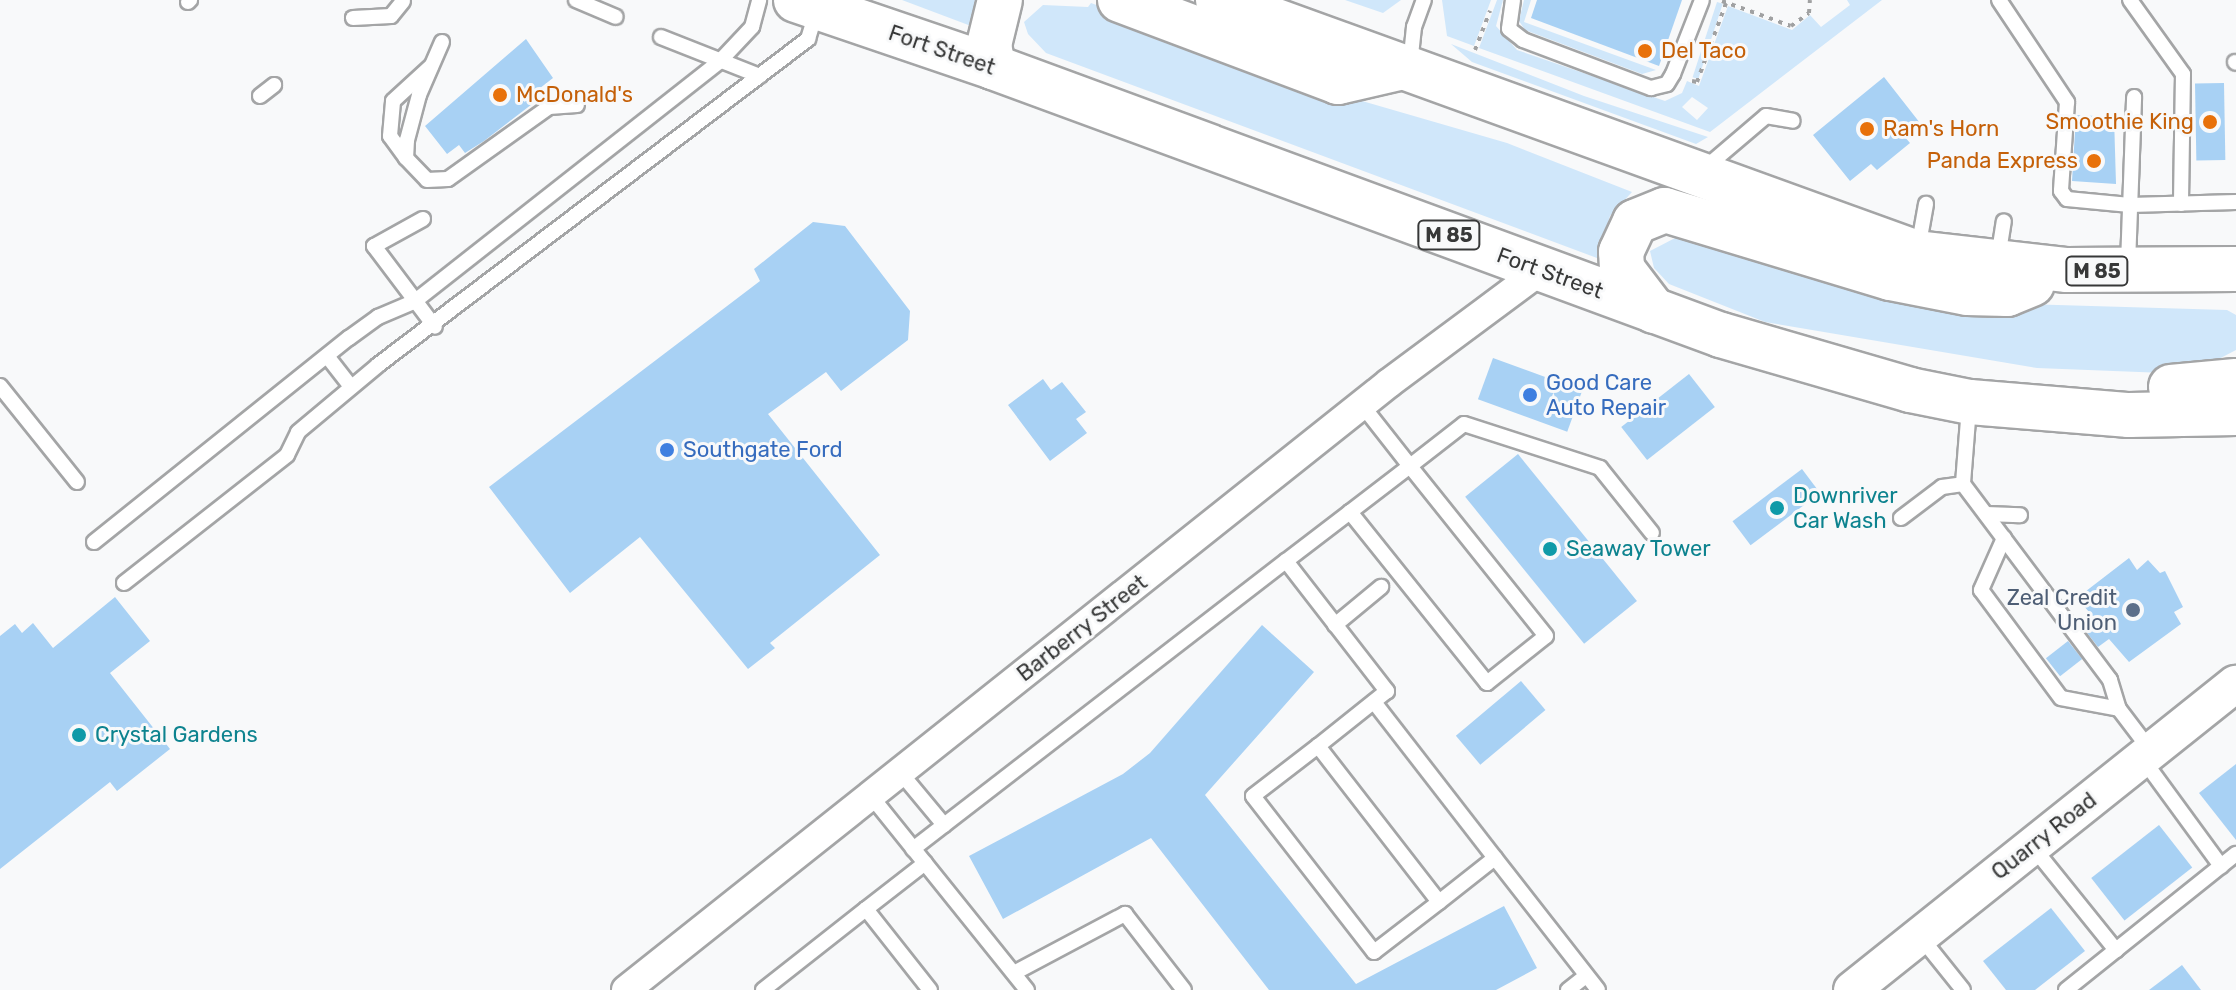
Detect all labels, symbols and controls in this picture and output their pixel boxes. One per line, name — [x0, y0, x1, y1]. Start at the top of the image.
street label: Fort Street — [885, 19, 999, 81]
place label: Del Taco — [1661, 38, 1747, 64]
marker: Del Taco — [1636, 42, 1654, 60]
place label: McDonald's — [516, 82, 633, 108]
marker: McDonald's — [491, 86, 509, 104]
place label: Smoothie King — [2046, 109, 2194, 135]
marker: Smoothie King — [2201, 113, 2219, 131]
place label: Ram's Horn — [1883, 116, 1999, 142]
marker: Ram's Horn — [1858, 120, 1876, 138]
place label: Panda Express — [1927, 148, 2078, 174]
marker: Panda Express — [2085, 152, 2103, 170]
road number: M 85 — [1417, 219, 1481, 251]
street label: Fort Street — [1493, 242, 1607, 304]
road number: M 85 — [2065, 255, 2129, 287]
place label: Good Care Auto Repair — [1546, 369, 1666, 420]
marker: Good Care Auto Repair — [1521, 386, 1539, 404]
place label: Southgate Ford — [683, 437, 842, 463]
marker: Southgate Ford — [658, 441, 676, 459]
place label: Downriver Car Wash — [1793, 482, 1898, 534]
marker: Downriver Car Wash — [1768, 499, 1786, 517]
place label: Seaway Tower — [1566, 536, 1712, 562]
marker: Seaway Tower — [1541, 540, 1559, 558]
street label: Barberry Street — [1011, 569, 1153, 687]
place label: Zeal Credit Union — [2007, 584, 2117, 636]
marker: Zeal Credit Union — [2124, 601, 2142, 619]
place label: Crystal Gardens — [95, 722, 258, 748]
marker: Crystal Gardens — [70, 726, 88, 744]
street label: Quarry Road — [1986, 787, 2102, 885]

